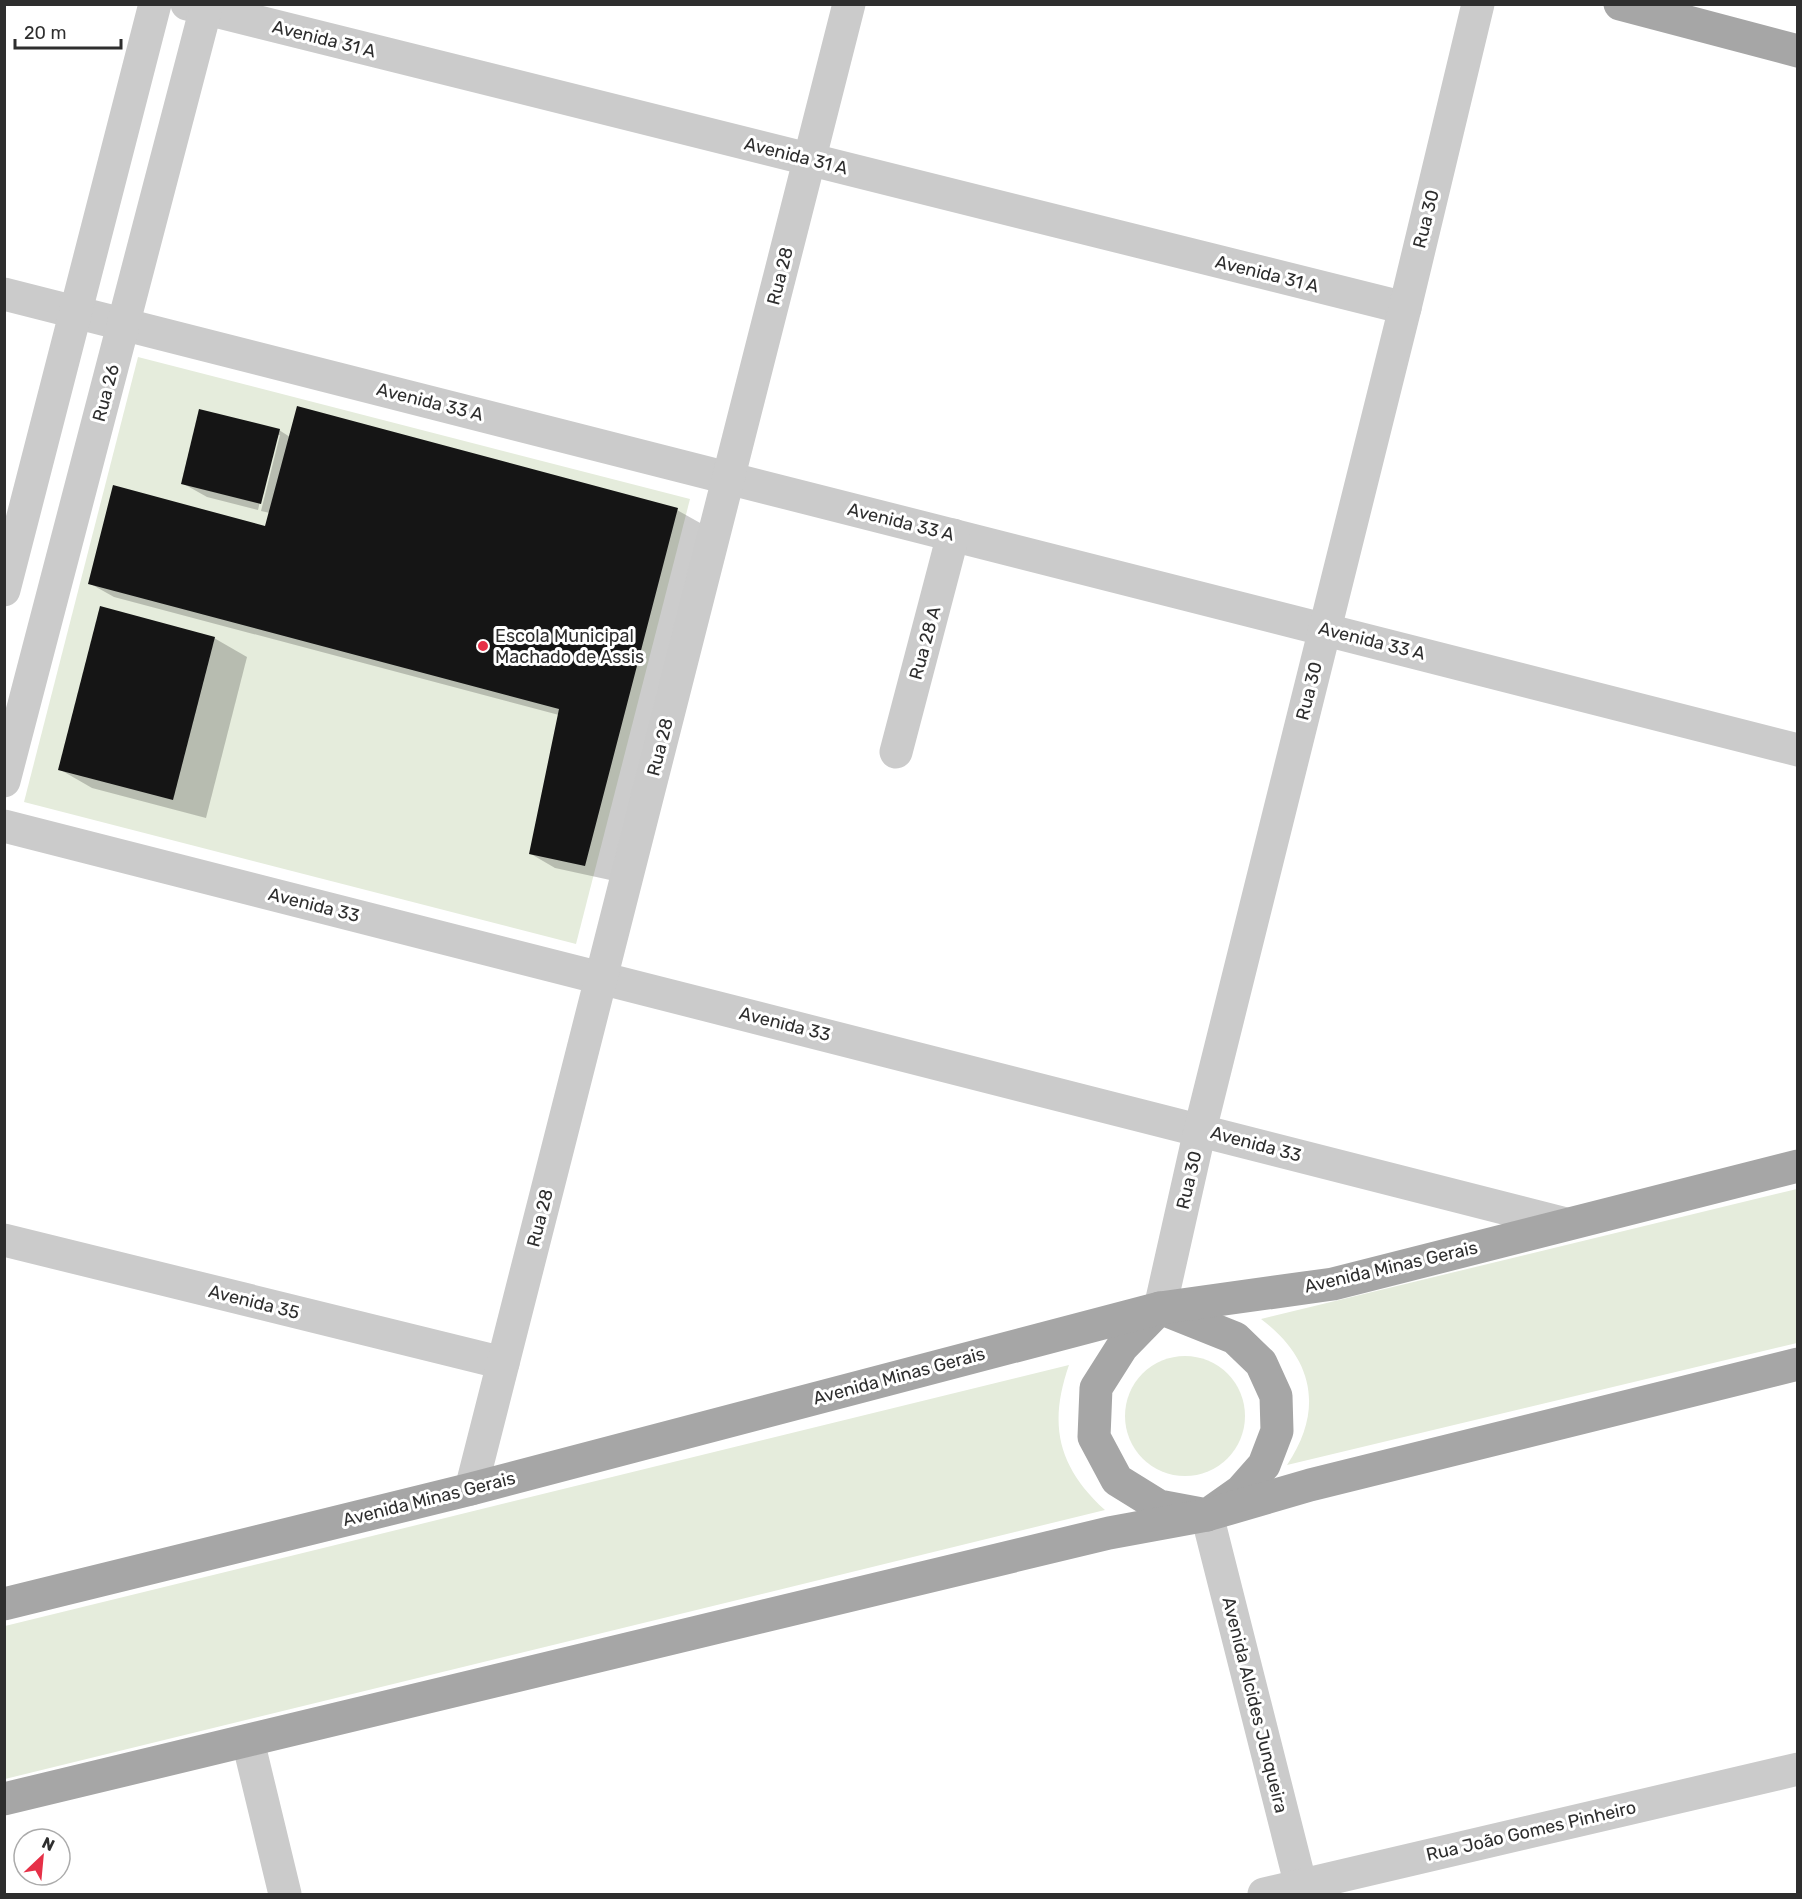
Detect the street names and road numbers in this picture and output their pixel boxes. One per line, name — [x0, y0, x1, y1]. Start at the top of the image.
street label: Avenida 31 A — [270, 16, 378, 62]
street label: Avenida 31 A — [742, 133, 850, 179]
street label: Rua 30 — [1408, 188, 1444, 250]
street label: Rua 28 — [762, 245, 798, 307]
street label: Avenida 31 A — [1213, 251, 1321, 297]
street label: Rua 26 — [88, 362, 124, 424]
street label: Avenida 33 A — [374, 378, 486, 426]
street label: Avenida 33 A — [845, 498, 957, 546]
street label: Rua 28 A — [905, 604, 945, 682]
street label: Avenida 33 A — [1316, 617, 1428, 665]
street label: Rua 30 — [1291, 660, 1327, 722]
street label: Rua 28 — [642, 716, 678, 778]
street label: Avenida 33 — [266, 883, 362, 927]
street label: Avenida 33 — [737, 1002, 833, 1046]
street label: Avenida 33 — [1208, 1121, 1304, 1167]
street label: Rua 30 — [1172, 1149, 1206, 1211]
street label: Rua 28 — [522, 1187, 558, 1249]
street label: Avenida Minas Gerais — [1302, 1236, 1480, 1298]
street label: Avenida 35 — [206, 1280, 302, 1324]
street label: Avenida Minas Gerais — [811, 1342, 987, 1410]
street label: Avenida Minas Gerais — [340, 1467, 518, 1531]
street label: Avenida Alcides Junqueira — [1217, 1595, 1293, 1815]
street label: Rua João Gomes Pinheiro — [1424, 1796, 1638, 1866]

